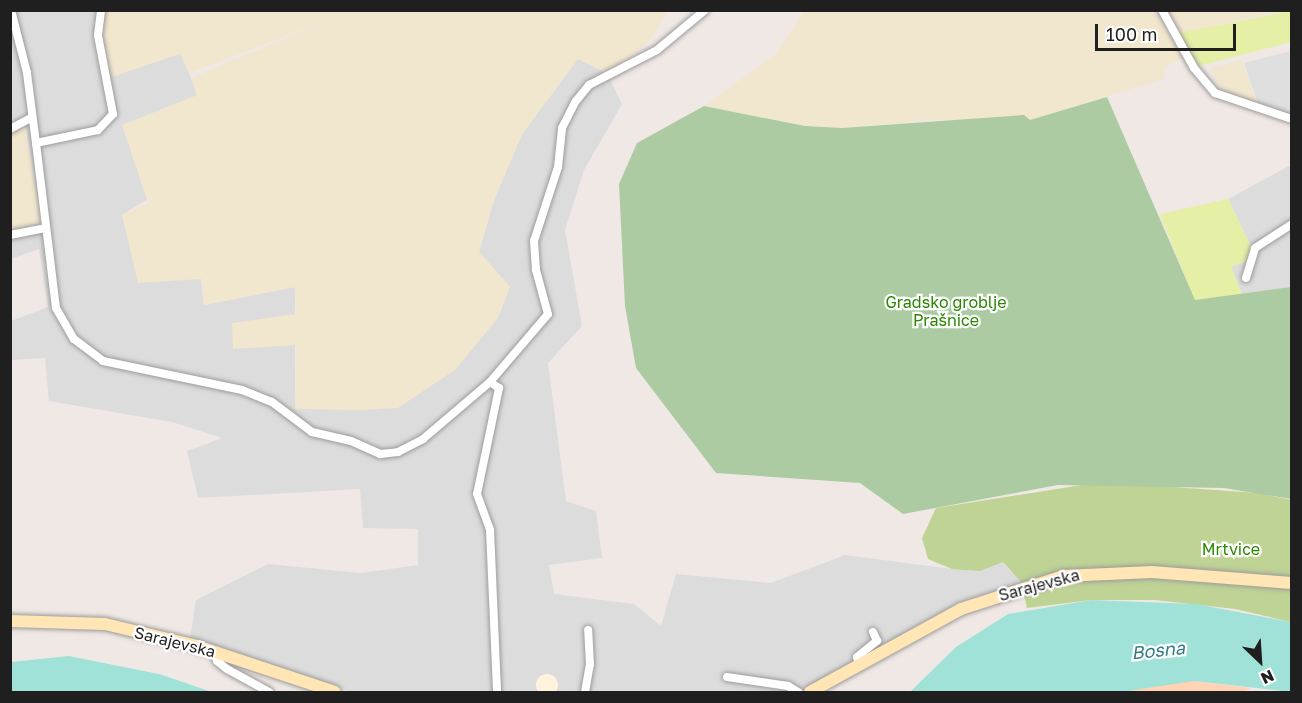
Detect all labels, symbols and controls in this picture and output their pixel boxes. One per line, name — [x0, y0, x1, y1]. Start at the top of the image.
scale bar — [1098, 12, 1239, 50]
text: 100 m — [1106, 23, 1157, 45]
park label: Gradsko groblje Prašnice — [885, 292, 1007, 330]
park label: Mrtvice — [1202, 539, 1260, 559]
street label: Sarajevska — [996, 565, 1082, 605]
street label: Sarajevska — [132, 623, 218, 661]
north arrow — [1230, 631, 1290, 691]
water label: Bosna — [1130, 636, 1186, 664]
text: N — [1258, 666, 1277, 689]

